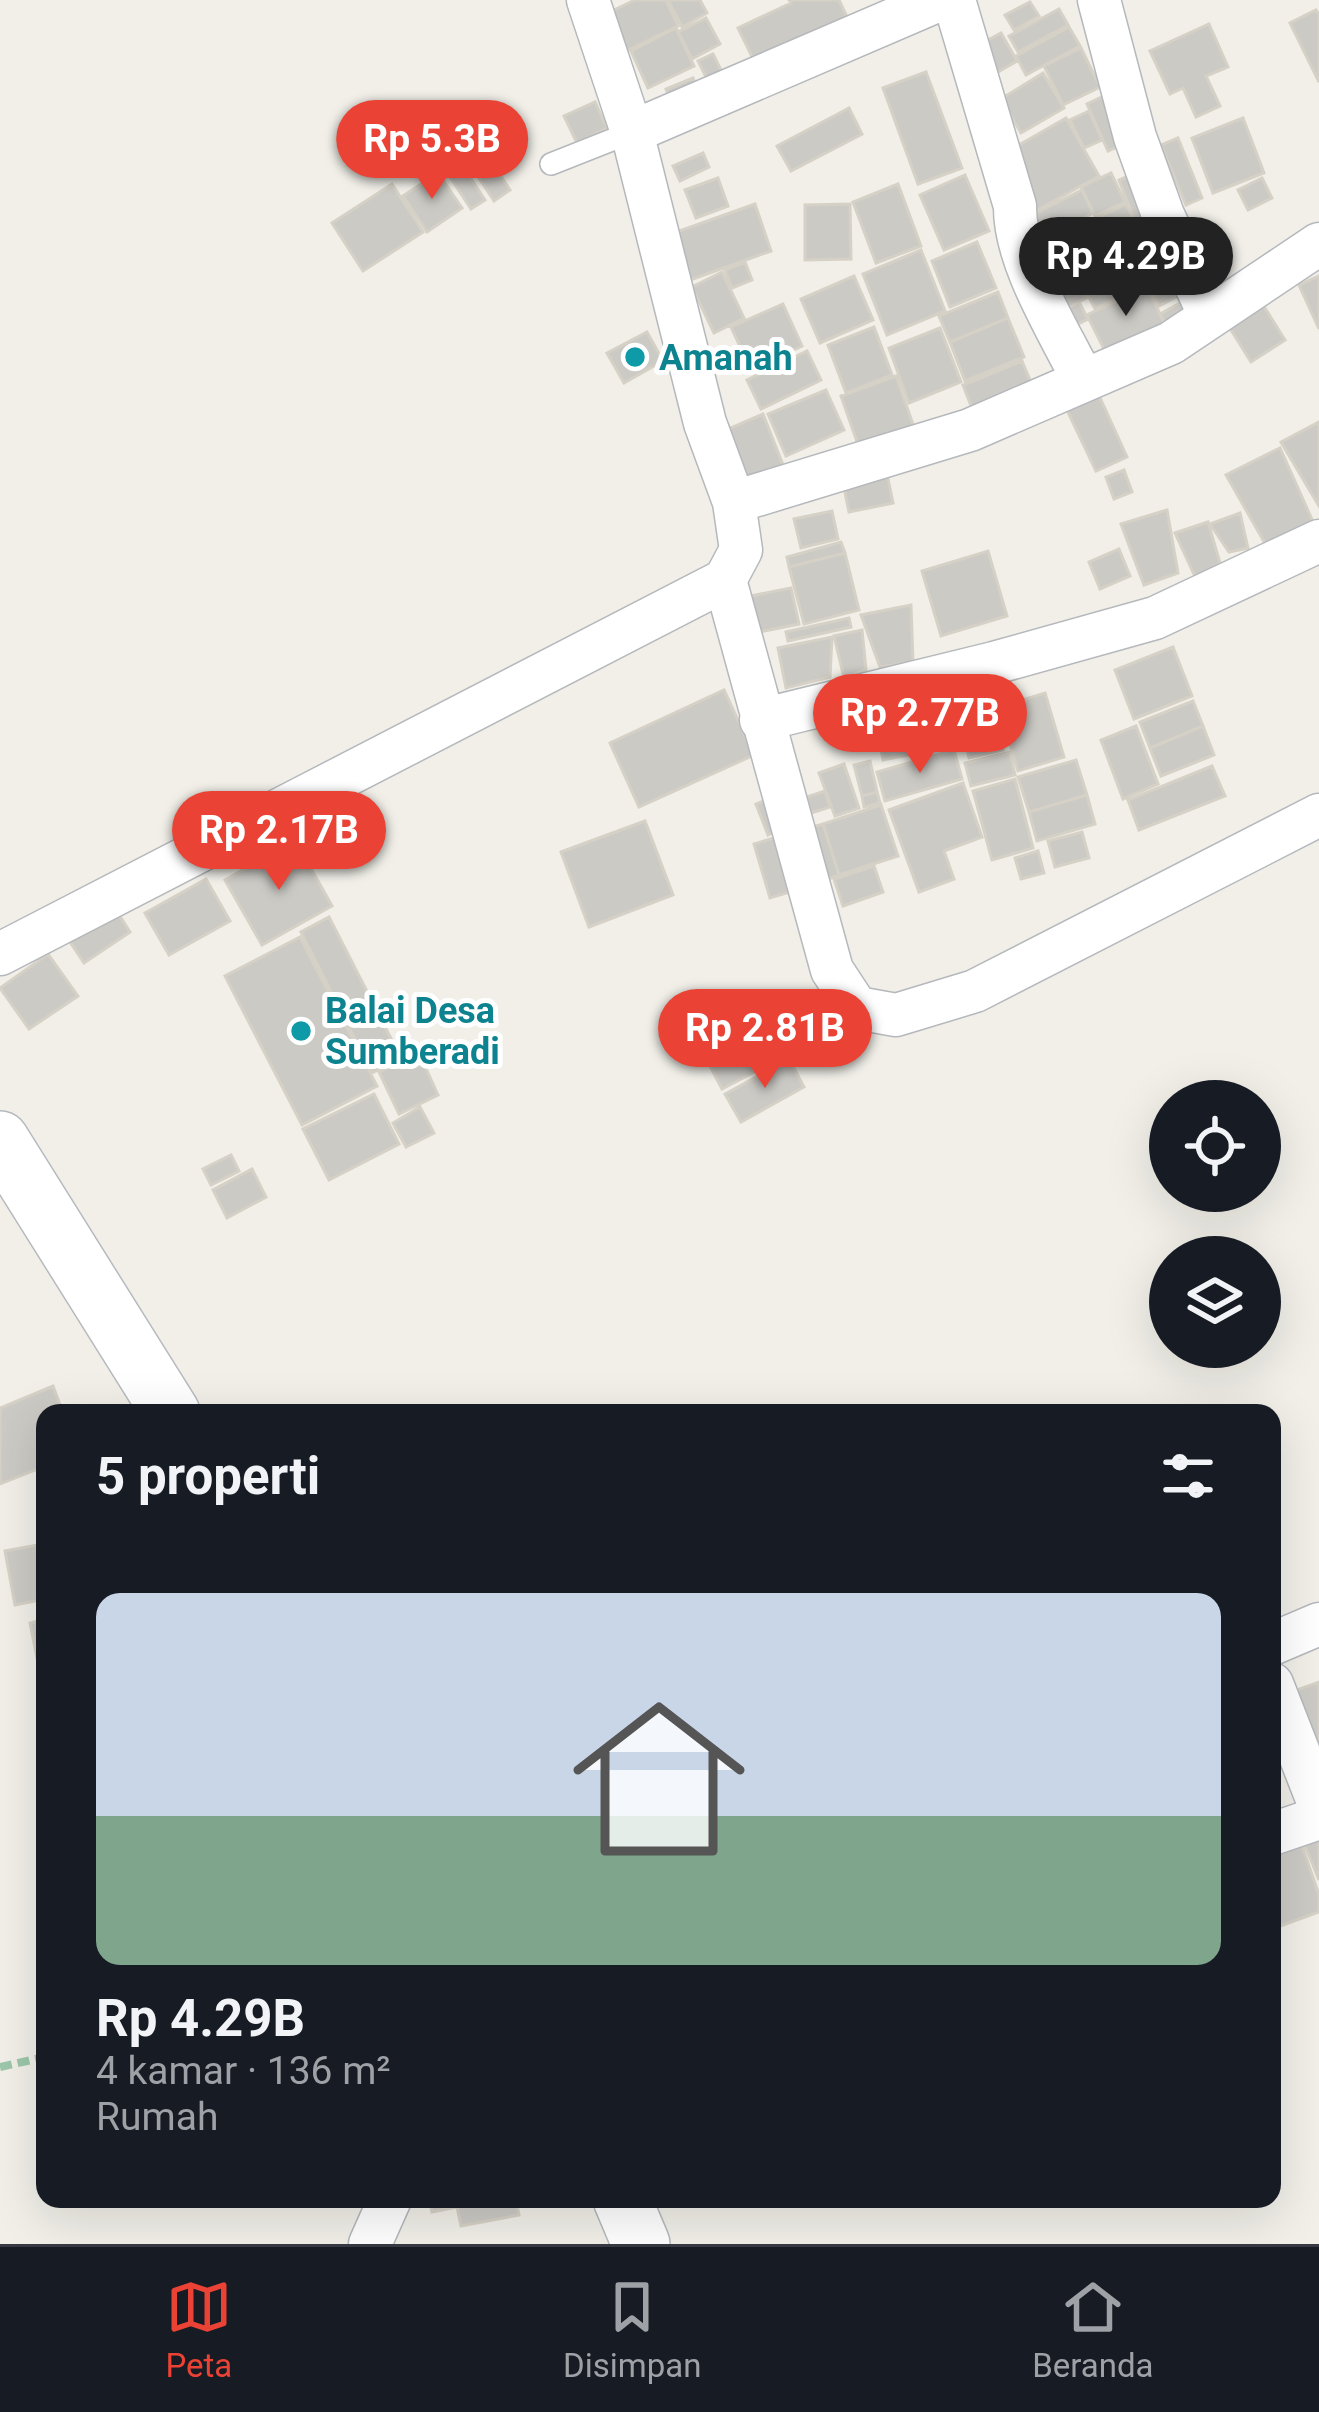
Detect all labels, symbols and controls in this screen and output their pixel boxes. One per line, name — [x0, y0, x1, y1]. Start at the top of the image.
pin: Rp 5.3B — [321, 100, 543, 202]
text: Rp 5.3B — [363, 116, 501, 162]
pin: Rp 4.29B — [1002, 217, 1250, 319]
text: Rp 4.29B — [1046, 233, 1206, 279]
place label: Amanah — [659, 337, 793, 379]
marker: Amanah — [622, 344, 648, 370]
pin: Rp 2.77B — [796, 674, 1044, 776]
text: Rp 2.77B — [840, 690, 1000, 736]
pin: Rp 2.17B — [155, 791, 403, 893]
text: Rp 2.17B — [199, 807, 359, 853]
pin: Rp 2.81B — [641, 989, 889, 1091]
place label: Balai Desa Sumberadi — [325, 990, 500, 1073]
text: Rp 2.81B — [685, 1005, 845, 1051]
marker: Balai Desa Sumberadi — [288, 1018, 314, 1044]
map controls — [1149, 1080, 1281, 1368]
button: locate — [1149, 1080, 1281, 1212]
button: layers — [1149, 1236, 1281, 1368]
icon: filters — [1155, 1443, 1221, 1509]
text: 5 properti — [96, 1447, 320, 1506]
icon: home — [551, 1671, 767, 1887]
text: Rp 4.29B — [96, 1989, 305, 2048]
text: 4 kamar · 136 m² — [96, 2048, 391, 2094]
text: Rumah — [96, 2094, 218, 2140]
tab: Peta — [165, 2274, 232, 2385]
tab: Disimpan — [563, 2274, 701, 2385]
tab: Beranda — [1032, 2274, 1154, 2385]

